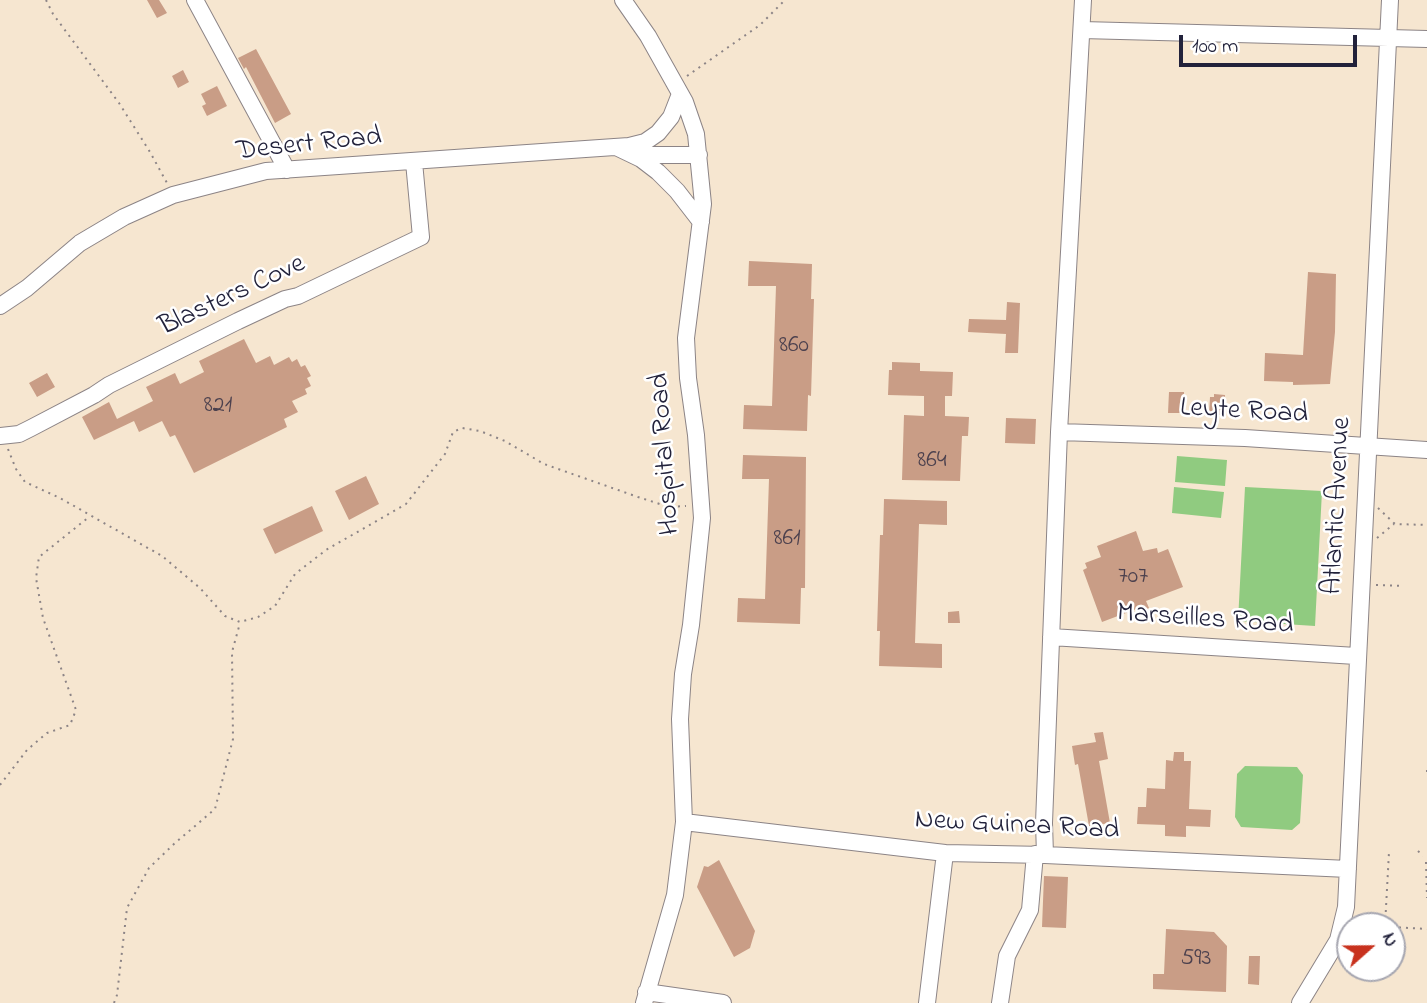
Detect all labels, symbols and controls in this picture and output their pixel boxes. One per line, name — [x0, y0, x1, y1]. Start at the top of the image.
scale bar — [1182, 21, 1360, 65]
text: 100 m — [1192, 32, 1238, 62]
street label: Desert Road — [235, 122, 383, 170]
street label: Blasters Cove — [155, 249, 311, 345]
house number: 860 — [779, 333, 809, 361]
street label: Hospital Road — [645, 372, 689, 536]
house number: 821 — [204, 393, 232, 421]
street label: Leyte Road — [1179, 393, 1309, 433]
street label: Atlantic Avenue — [1318, 416, 1360, 596]
house number: 864 — [917, 448, 947, 476]
house number: 861 — [773, 526, 801, 554]
house number: 707 — [1118, 564, 1148, 592]
street label: Marseilles Road — [1116, 598, 1294, 644]
street label: New Guinea Road — [914, 805, 1120, 849]
north arrow — [1336, 912, 1406, 982]
text: N — [1374, 929, 1404, 951]
house number: 593 — [1181, 946, 1211, 974]

